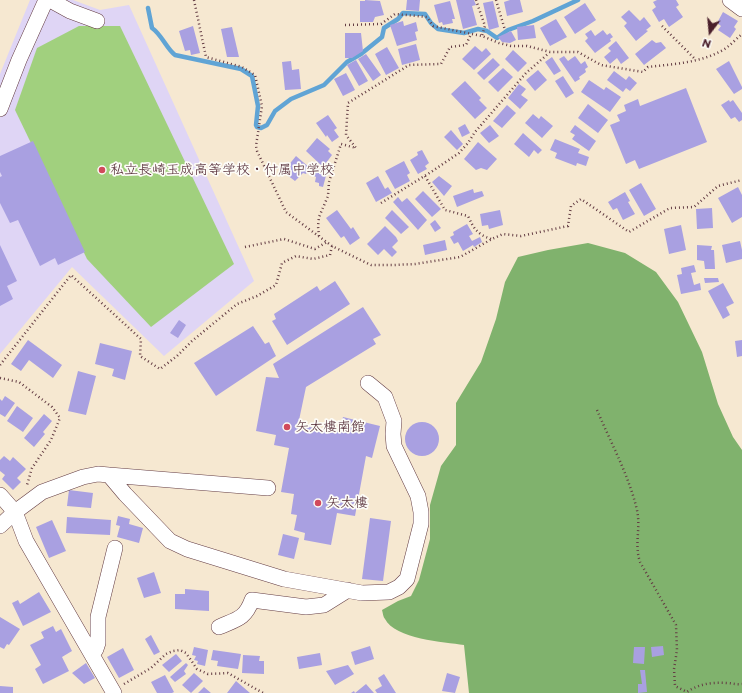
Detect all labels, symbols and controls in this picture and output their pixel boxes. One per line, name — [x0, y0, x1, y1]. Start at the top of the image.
north arrow — [690, 12, 730, 52]
text: N — [700, 35, 713, 53]
place label: 私立長崎玉成高等学校・付属中学校 — [110, 162, 334, 178]
marker: 私立長崎玉成高等学校・付属中学校 — [97, 165, 107, 175]
place label: 矢太樓南館 — [295, 419, 365, 435]
marker: 矢太樓南館 — [282, 422, 292, 432]
place label: 矢太樓 — [326, 495, 368, 511]
marker: 矢太樓 — [313, 498, 323, 508]

